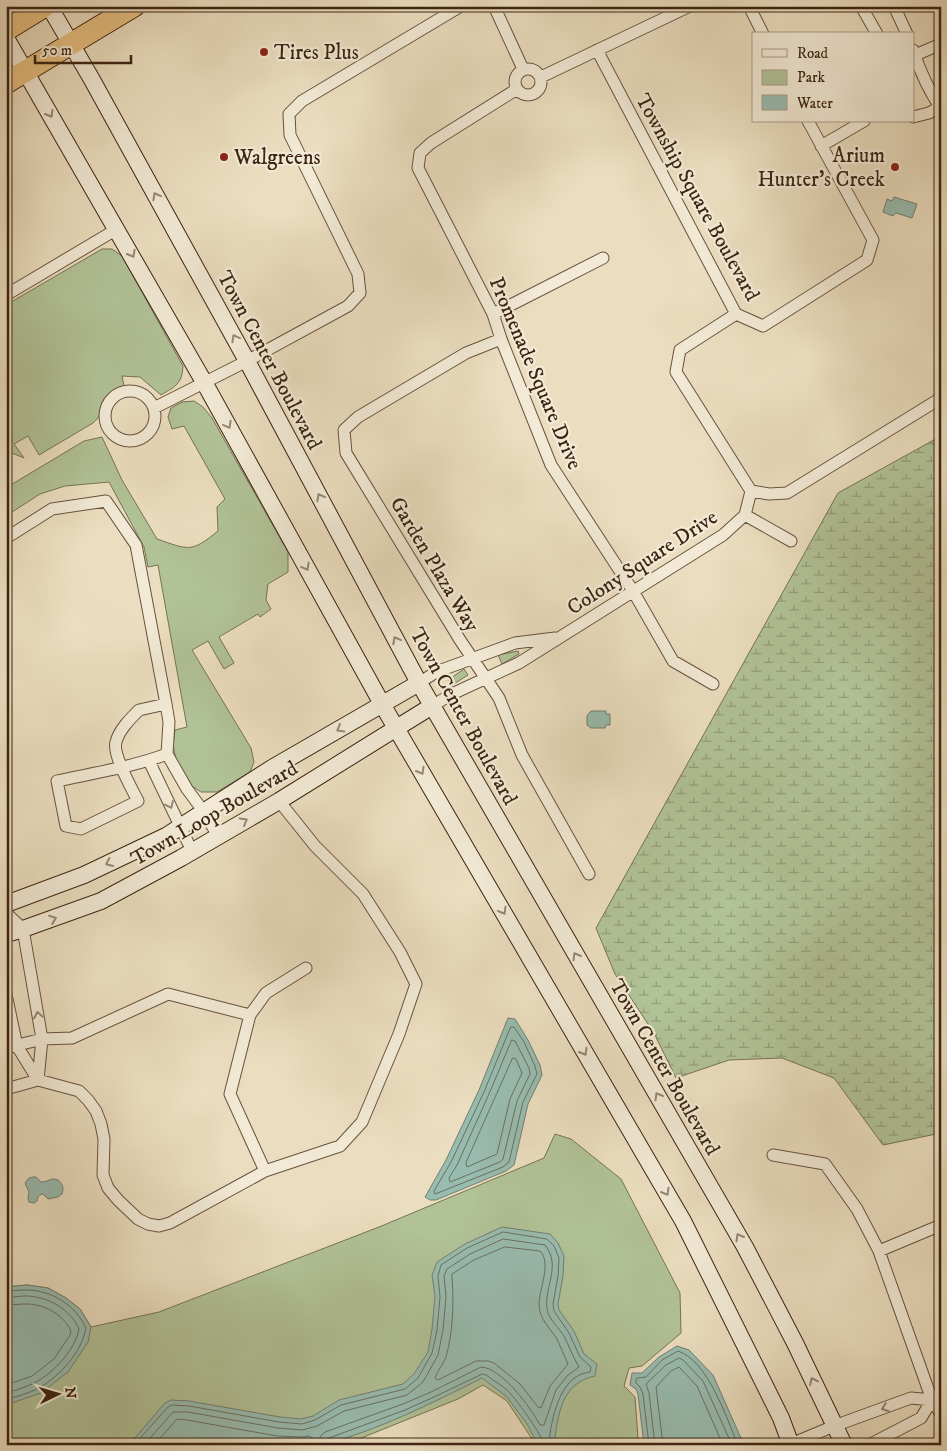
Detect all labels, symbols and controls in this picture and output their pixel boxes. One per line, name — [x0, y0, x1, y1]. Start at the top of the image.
scale bar — [35, 32, 131, 64]
legend — [752, 32, 914, 122]
place label: Tires Plus — [274, 40, 359, 66]
text: 50 m — [42, 41, 72, 60]
text: Road — [797, 44, 829, 63]
marker: Tires Plus — [258, 46, 270, 58]
text: Park — [797, 68, 826, 87]
street label: Township Square Boulevard — [629, 89, 765, 306]
text: Water — [796, 94, 833, 113]
one-way arrow — [44, 108, 54, 117]
place label: Arium Hunter's Creek — [757, 143, 886, 193]
place label: Walgreens — [233, 145, 321, 171]
marker: Walgreens — [218, 151, 230, 163]
marker: Arium Hunter's Creek — [889, 161, 901, 173]
one-way arrow — [153, 193, 163, 202]
one-way arrow — [125, 249, 135, 258]
street label: Town Center Boulevard — [211, 267, 328, 455]
street label: Promenade Square Drive — [483, 273, 587, 474]
one-way arrow — [231, 334, 241, 343]
one-way arrow — [222, 420, 232, 429]
street label: Garden Plaza Way — [384, 492, 485, 638]
one-way arrow — [316, 493, 326, 502]
street label: Colony Square Drive — [562, 504, 723, 621]
one-way arrow — [300, 562, 310, 571]
street label: Town Center Boulevard — [404, 623, 523, 810]
one-way arrow — [392, 636, 402, 645]
one-way arrow — [336, 722, 345, 732]
street label: Town Loop Boulevard — [126, 755, 303, 872]
one-way arrow — [415, 765, 425, 774]
one-way arrow — [163, 800, 174, 809]
one-way arrow — [238, 818, 247, 828]
one-way arrow — [105, 857, 114, 868]
one-way arrow — [496, 906, 506, 915]
one-way arrow — [48, 915, 56, 925]
one-way arrow — [573, 952, 583, 961]
street label: Town Center Boulevard — [603, 975, 725, 1161]
one-way arrow — [33, 1010, 43, 1019]
one-way arrow — [578, 1046, 588, 1055]
one-way arrow — [654, 1093, 664, 1102]
one-way arrow — [659, 1187, 669, 1196]
one-way arrow — [736, 1233, 746, 1242]
north arrow — [32, 1368, 82, 1418]
one-way arrow — [810, 1378, 820, 1387]
text: N — [60, 1386, 79, 1400]
one-way arrow — [881, 1402, 890, 1412]

